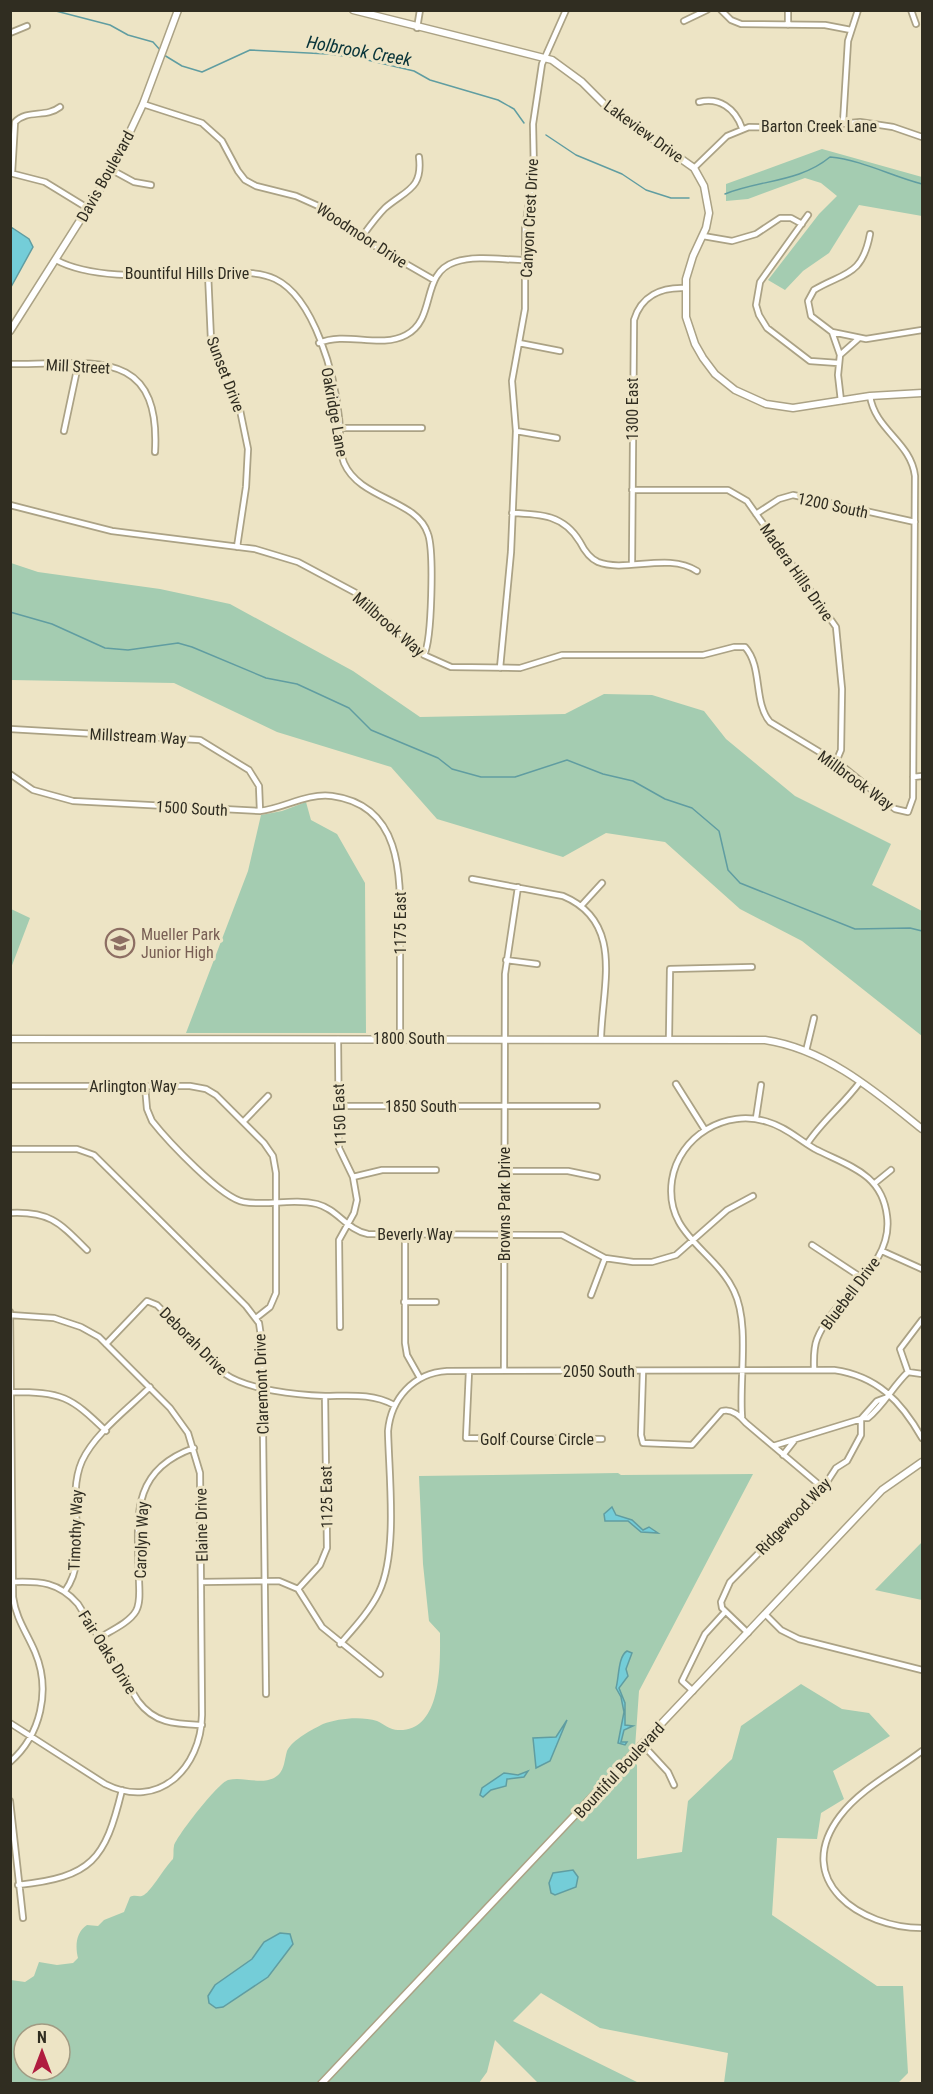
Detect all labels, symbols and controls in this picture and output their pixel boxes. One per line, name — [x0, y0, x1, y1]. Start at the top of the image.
water label: Holbrook Creek — [305, 31, 414, 70]
street label: Lakeview Drive — [600, 96, 687, 167]
street label: Barton Creek Lane — [761, 117, 877, 136]
street label: Davis Boulevard — [73, 128, 138, 225]
street label: Canyon Crest Drive — [517, 158, 542, 278]
street label: Woodmoor Drive — [313, 199, 411, 272]
street label: Bountiful Hills Drive — [125, 264, 249, 283]
street label: Sunset Drive — [203, 334, 249, 414]
street label: Mill Street — [45, 355, 111, 378]
street label: Oakridge Lane — [317, 366, 352, 458]
street label: 1300 East — [623, 377, 642, 440]
street label: 1200 South — [796, 489, 870, 522]
street label: Madera Hills Drive — [756, 520, 837, 625]
street label: Millbrook Way — [349, 588, 429, 661]
street label: Millstream Way — [89, 724, 187, 749]
street label: Millbrook Way — [814, 747, 897, 814]
street label: 1500 South — [156, 797, 228, 820]
street label: 1175 East — [391, 891, 410, 954]
place label: Mueller Park Junior High — [141, 925, 221, 962]
school or university icon: Mueller Park Junior High — [104, 927, 136, 959]
street label: 1800 South — [373, 1029, 445, 1048]
street label: Arlington Way — [89, 1077, 177, 1096]
street label: 1150 East — [329, 1083, 350, 1147]
street label: 1850 South — [385, 1097, 457, 1116]
street label: Browns Park Drive — [495, 1147, 514, 1261]
street label: Beverly Way — [377, 1225, 453, 1244]
street label: Bluebell Drive — [817, 1253, 884, 1333]
street label: Deborah Drive — [156, 1303, 232, 1379]
street label: Claremont Drive — [250, 1333, 273, 1435]
street label: 2050 South — [563, 1362, 635, 1381]
street label: Golf Course Circle — [480, 1430, 594, 1449]
street label: 1125 East — [316, 1465, 337, 1529]
street label: Ridgewood Way — [752, 1474, 835, 1559]
street label: Elaine Drive — [191, 1488, 212, 1562]
street label: Timothy Way — [65, 1489, 86, 1571]
street label: Carolyn Way — [131, 1501, 152, 1579]
street label: Fair Oaks Drive — [74, 1607, 141, 1697]
street label: Bountiful Boulevard — [570, 1719, 668, 1822]
north arrow — [12, 2022, 72, 2082]
text: N — [37, 2028, 47, 2047]

